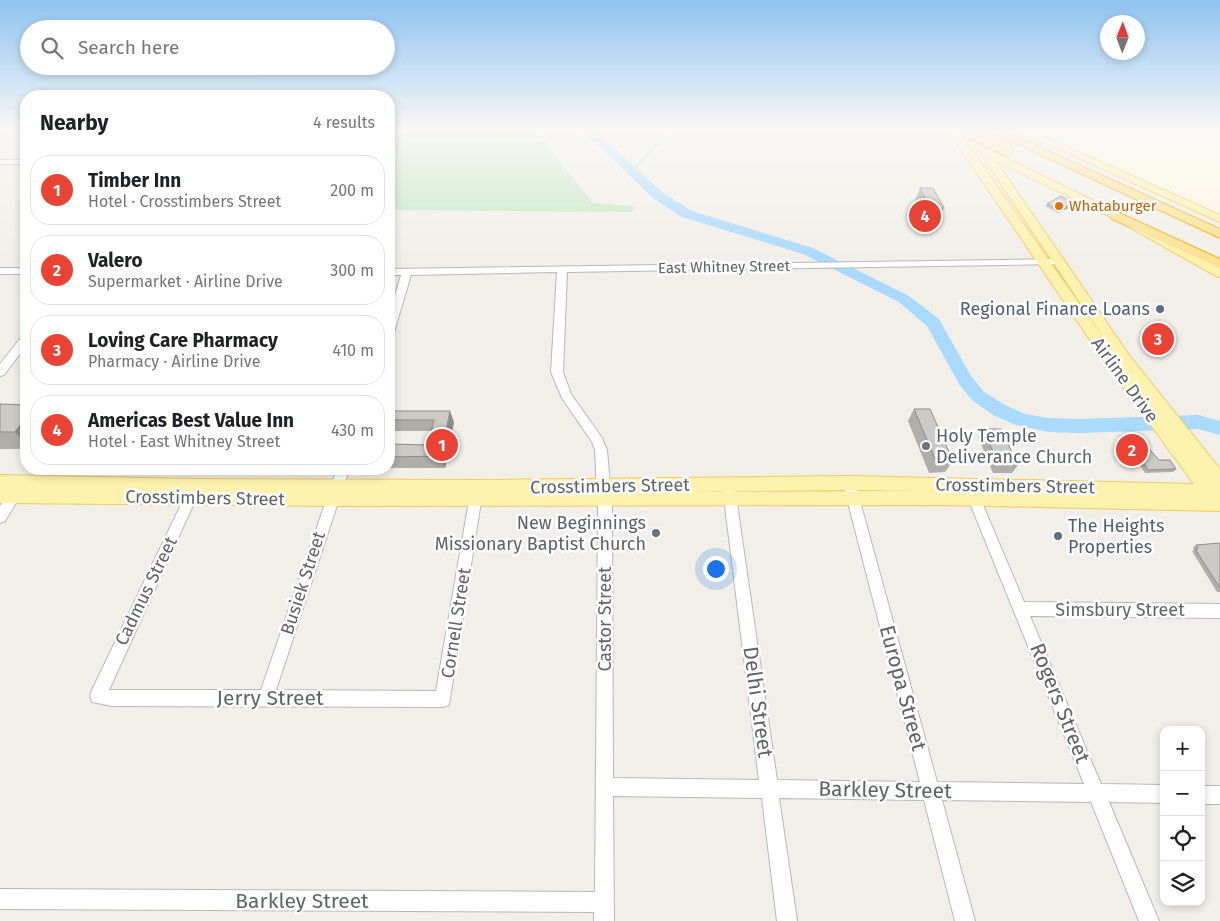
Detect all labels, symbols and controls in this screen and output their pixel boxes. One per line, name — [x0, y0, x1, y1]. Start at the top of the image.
north arrow — [1100, 15, 1145, 60]
search box — [20, 20, 395, 75]
icon: search — [38, 34, 66, 62]
text: Search here — [78, 36, 179, 59]
text: Nearby — [40, 110, 108, 136]
text: 4 results — [313, 113, 375, 132]
text: Timber Inn — [88, 169, 181, 192]
text: 1 — [53, 181, 61, 200]
text: 200 m — [330, 181, 374, 200]
text: Hotel · Crosstimbers Street — [88, 192, 281, 211]
pin: 4 — [909, 197, 941, 235]
place label: Whataburger — [1069, 197, 1157, 215]
marker: Whataburger — [1053, 200, 1065, 212]
text: Valero — [88, 249, 142, 272]
street label: East Whitney Street — [658, 257, 791, 277]
text: 2 — [53, 261, 61, 280]
text: 300 m — [330, 261, 374, 280]
text: Supermarket · Airline Drive — [88, 272, 283, 291]
place label: Regional Finance Loans — [960, 298, 1150, 320]
marker: Regional Finance Loans — [1154, 303, 1166, 315]
pin: 3 — [1142, 320, 1174, 358]
text: Loving Care Pharmacy — [88, 329, 278, 352]
street label: Airline Drive — [1087, 333, 1163, 427]
text: 3 — [53, 341, 61, 360]
text: 410 m — [333, 341, 374, 360]
text: Pharmacy · Airline Drive — [88, 352, 260, 371]
text: Americas Best Value Inn — [88, 409, 294, 432]
text: 4 — [52, 421, 62, 440]
text: 430 m — [331, 421, 374, 440]
place label: Holy Temple Deliverance Church — [936, 425, 1092, 468]
pin: 1 — [426, 426, 458, 464]
pin: 2 — [1116, 431, 1148, 469]
text: Hotel · East Whitney Street — [88, 432, 280, 451]
marker: Holy Temple Deliverance Church — [920, 440, 932, 452]
street label: Crosstimbers Street — [530, 474, 690, 498]
street label: Crosstimbers Street — [935, 474, 1095, 498]
street label: Crosstimbers Street — [125, 486, 285, 510]
place label: New Beginnings Missionary Baptist Church — [435, 512, 646, 555]
place label: The Heights Properties — [1068, 515, 1164, 558]
marker: New Beginnings Missionary Baptist Church — [650, 527, 662, 539]
street label: Busiek Street — [276, 528, 330, 638]
marker: The Heights Properties — [1052, 530, 1064, 542]
street label: Cadmus Street — [110, 533, 182, 649]
your location — [703, 556, 729, 582]
street label: Cornell Street — [436, 566, 476, 680]
street label: Castor Street — [594, 566, 616, 672]
street label: Simsbury Street — [1055, 599, 1185, 621]
street label: Europa Street — [874, 622, 932, 754]
street label: Rogers Street — [1024, 639, 1096, 767]
street label: Delhi Street — [737, 645, 779, 760]
street label: Jerry Street — [217, 685, 324, 711]
map controls — [1160, 726, 1205, 906]
button: + — [1160, 726, 1205, 771]
button: − — [1160, 771, 1205, 816]
street label: Barkley Street — [818, 776, 952, 804]
button: locate — [1160, 816, 1205, 861]
button: layers — [1160, 861, 1205, 906]
street label: Barkley Street — [235, 888, 369, 914]

